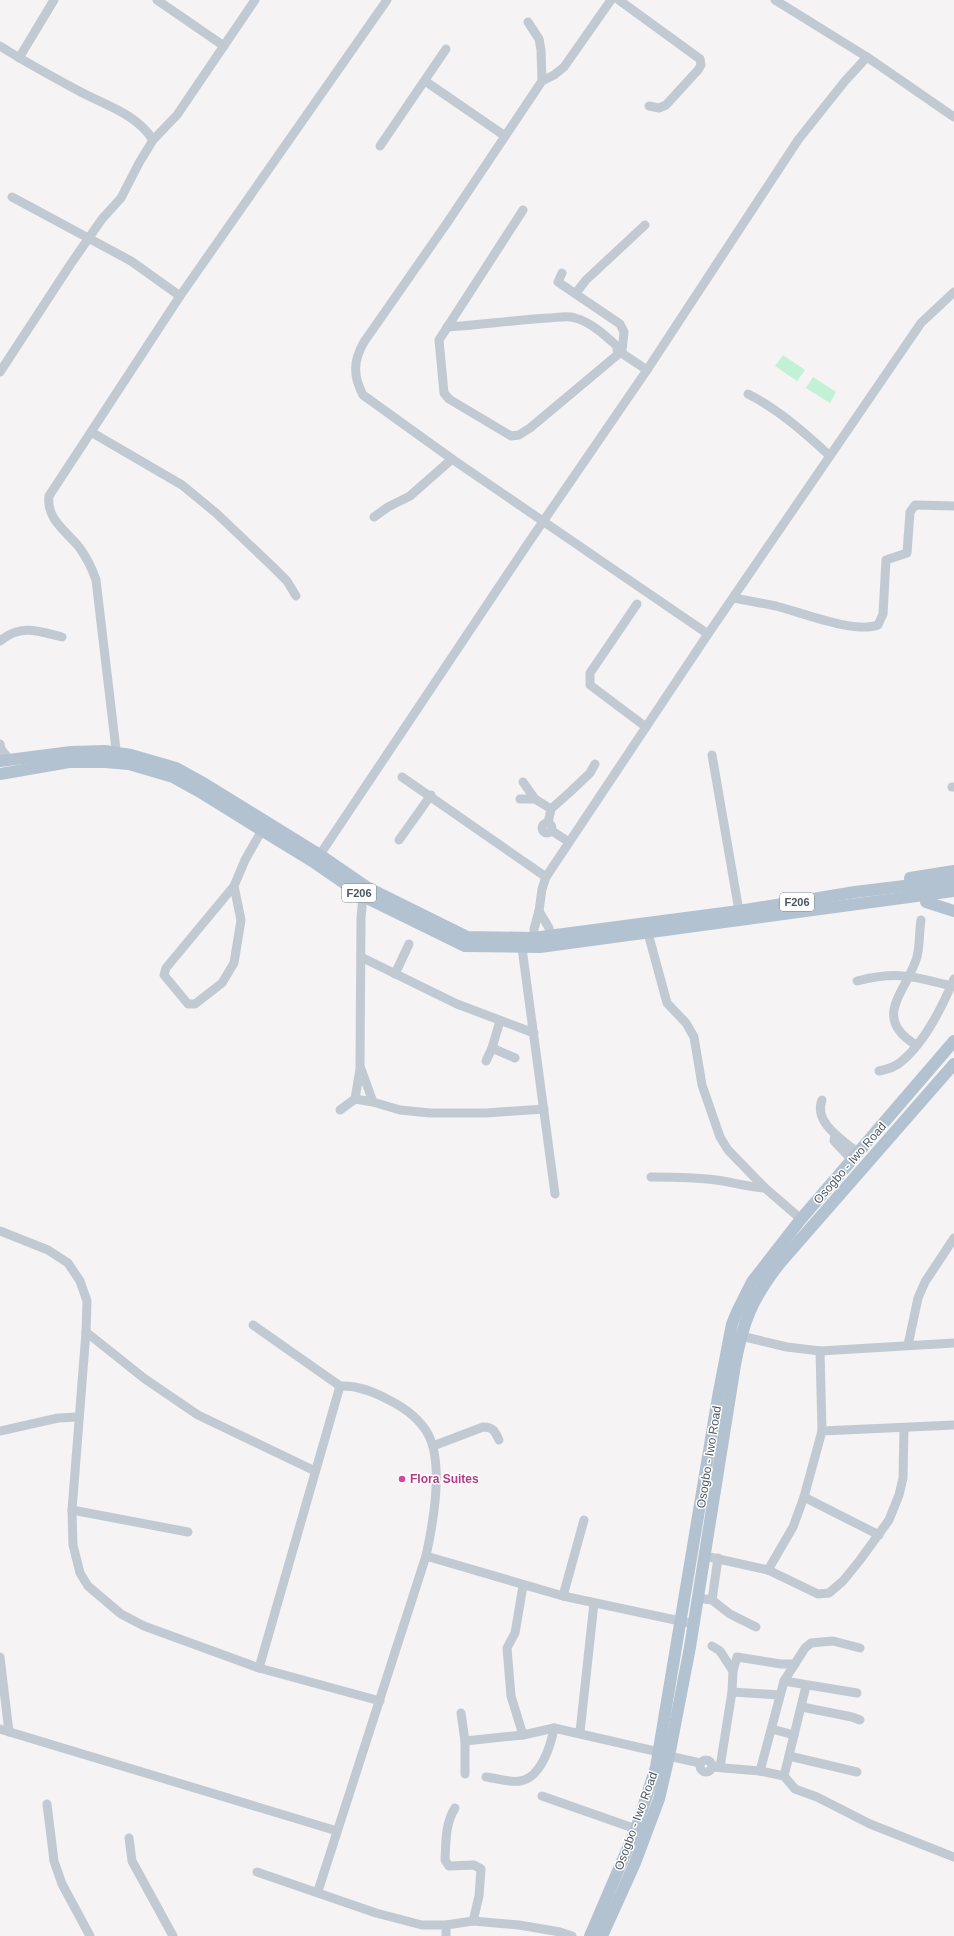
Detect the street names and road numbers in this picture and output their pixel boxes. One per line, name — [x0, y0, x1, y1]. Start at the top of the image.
road number: F206 — [342, 884, 376, 902]
road number: F206 — [780, 893, 814, 911]
street label: Osogbo - Iwo Road — [811, 1119, 889, 1207]
street label: Osogbo - Iwo Road — [694, 1405, 724, 1509]
street label: Osogbo - Iwo Road — [612, 1770, 660, 1872]

